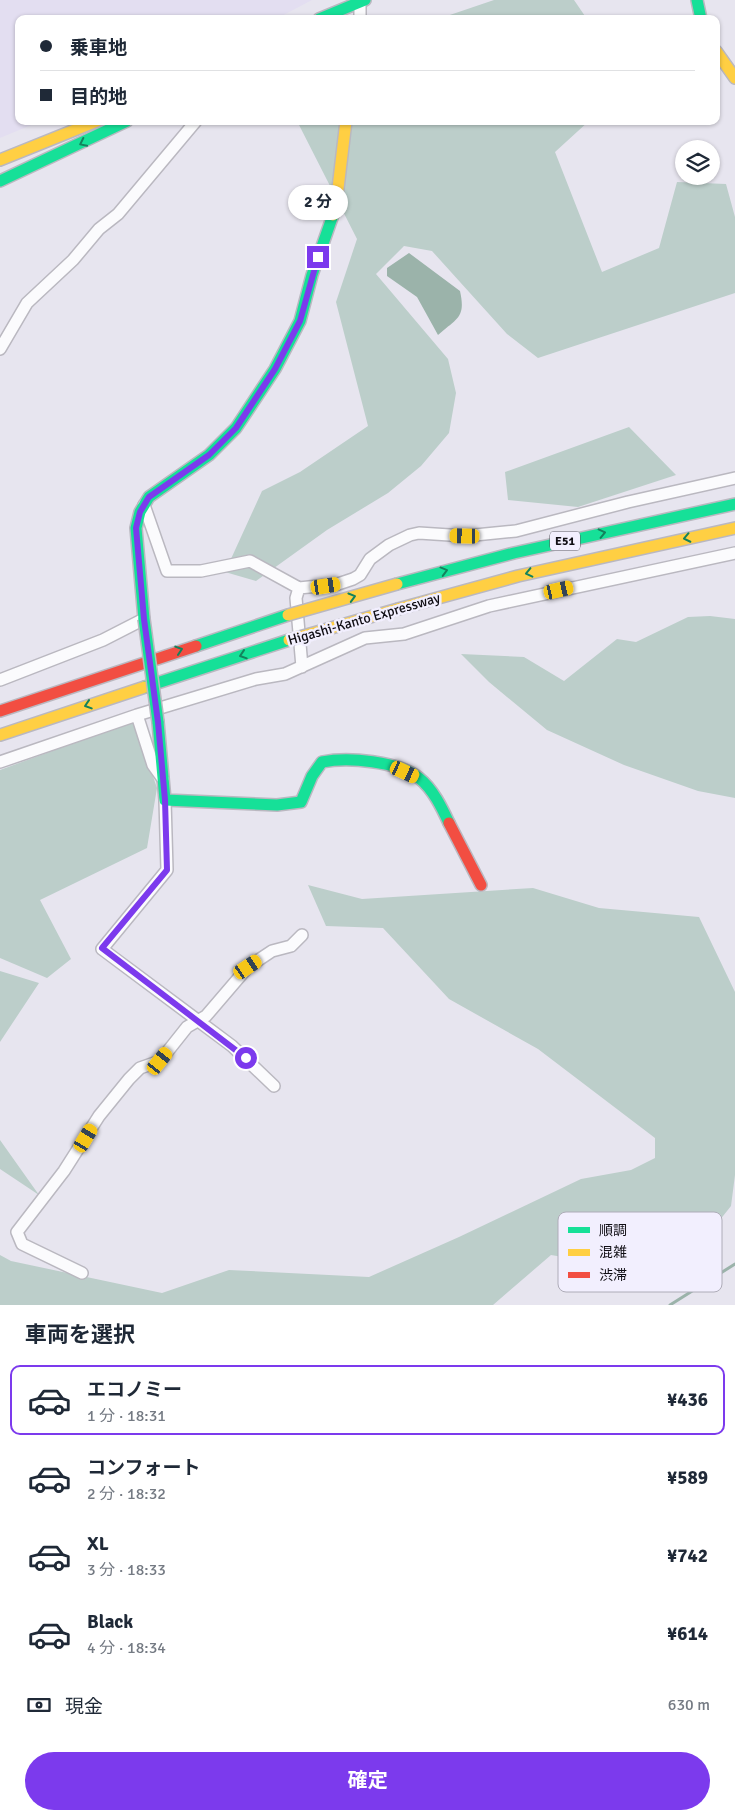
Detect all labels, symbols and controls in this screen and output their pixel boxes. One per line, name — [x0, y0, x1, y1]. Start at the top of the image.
text: 乗車地 — [70, 36, 127, 60]
text: 目的地 — [70, 85, 127, 109]
one-way arrow — [80, 136, 89, 146]
map controls — [675, 140, 720, 185]
button: layers — [675, 140, 720, 185]
callout: 2 分 — [288, 184, 348, 220]
text: 2 分 — [304, 192, 332, 212]
route end — [307, 246, 329, 268]
car — [449, 528, 480, 544]
one-way arrow — [597, 528, 606, 539]
road number: E51 — [550, 532, 580, 550]
one-way arrow — [683, 532, 692, 543]
one-way arrow — [439, 566, 448, 577]
one-way arrow — [524, 567, 533, 578]
car — [310, 576, 341, 596]
car — [542, 579, 575, 601]
street label: Higashi-Kanto Expressway — [286, 589, 443, 649]
one-way arrow — [348, 592, 357, 603]
one-way arrow — [174, 646, 182, 656]
one-way arrow — [239, 649, 247, 659]
one-way arrow — [84, 699, 93, 709]
car — [388, 759, 421, 785]
car — [231, 952, 264, 982]
car — [144, 1045, 175, 1077]
route start — [235, 1047, 257, 1069]
car — [71, 1121, 100, 1155]
legend — [558, 1212, 722, 1292]
text: 順調 — [599, 1222, 627, 1239]
text: 混雑 — [599, 1244, 627, 1261]
text: 渋滞 — [599, 1267, 627, 1284]
text: 車両を選択 — [25, 1321, 135, 1348]
icon: car — [27, 1378, 72, 1423]
text: エコノミー — [87, 1378, 182, 1402]
text: ¥436 — [667, 1388, 708, 1412]
text: 1 分 · 18:31 — [87, 1406, 166, 1426]
icon: car — [27, 1456, 72, 1501]
text: コンフォート — [87, 1456, 200, 1480]
text: ¥589 — [667, 1466, 708, 1490]
text: 2 分 · 18:32 — [87, 1484, 166, 1504]
text: XL — [87, 1532, 109, 1556]
icon: car — [27, 1534, 72, 1579]
text: ¥742 — [667, 1544, 708, 1568]
text: 3 分 · 18:33 — [87, 1560, 166, 1580]
text: Black — [87, 1610, 133, 1634]
icon: car — [27, 1612, 72, 1657]
text: ¥614 — [667, 1622, 708, 1646]
text: 4 分 · 18:34 — [87, 1638, 166, 1658]
icon: cash — [25, 1691, 53, 1719]
text: 現金 — [65, 1695, 103, 1719]
text: 630 m — [668, 1695, 710, 1715]
button: 確定 — [25, 1752, 710, 1810]

